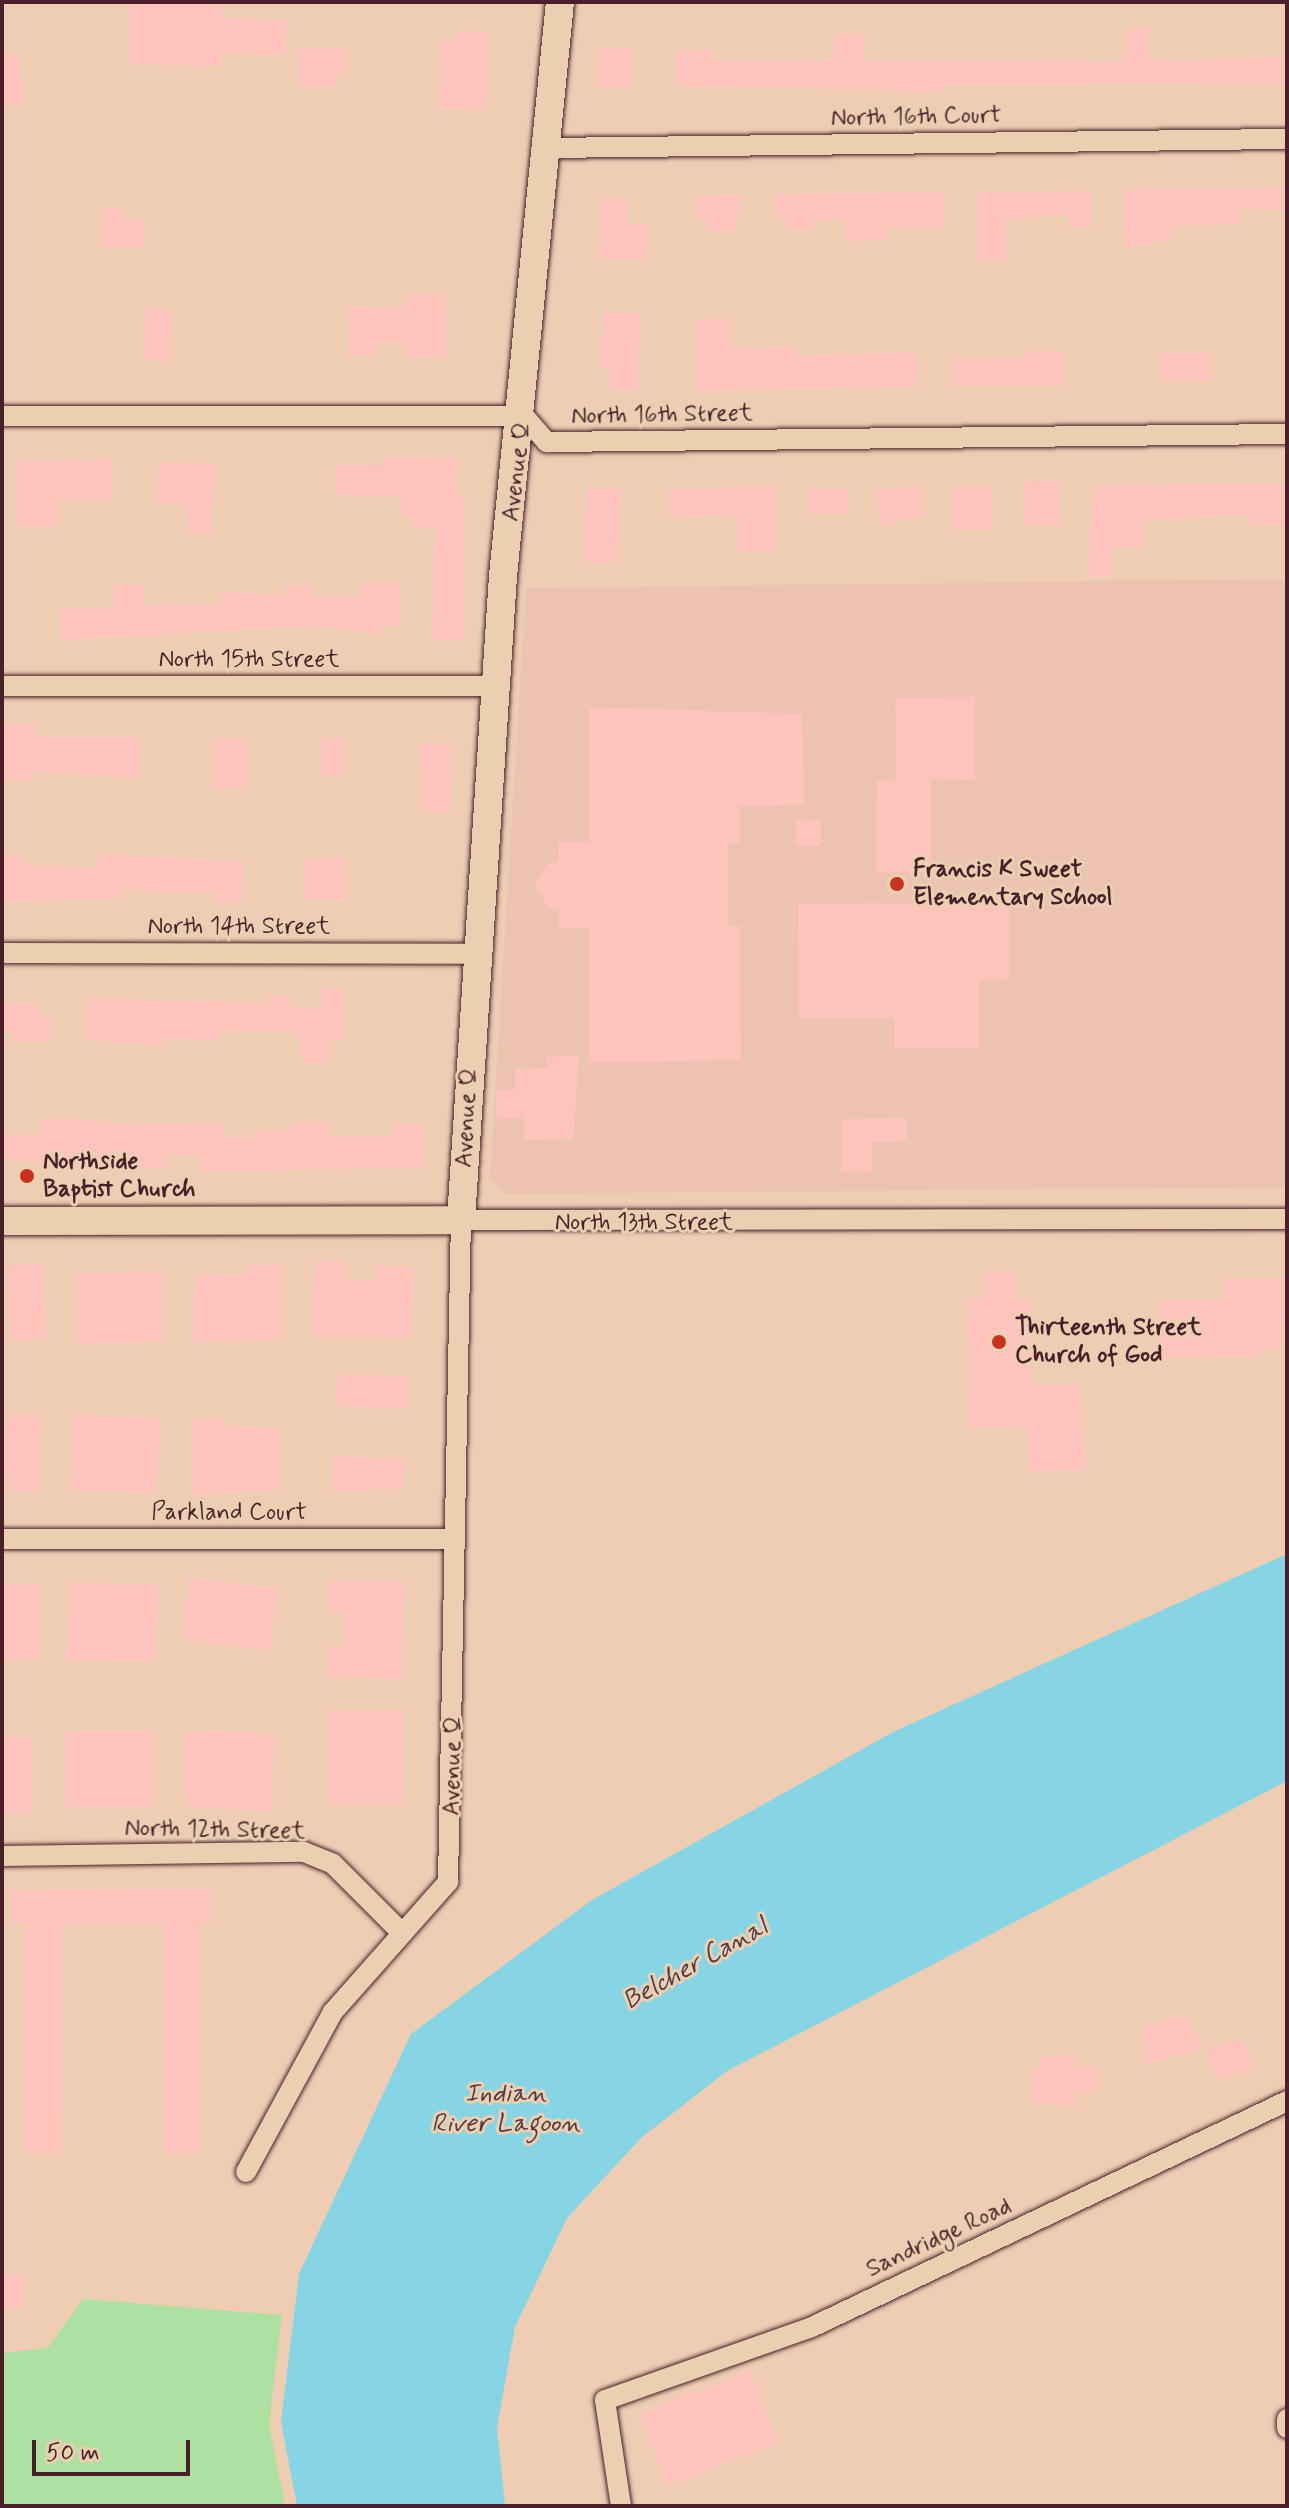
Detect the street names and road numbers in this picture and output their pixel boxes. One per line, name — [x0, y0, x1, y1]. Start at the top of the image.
street label: North 16th Court — [831, 101, 1001, 133]
street label: North 16th Street — [571, 399, 753, 431]
street label: Avenue Q — [497, 421, 537, 523]
street label: North 15th Street — [158, 646, 340, 674]
street label: North 14th Street — [148, 913, 330, 941]
street label: Avenue Q — [450, 1068, 484, 1168]
street label: North 13th Street — [555, 1209, 733, 1237]
street label: Parkland Court — [151, 1499, 307, 1527]
street label: Avenue Q — [438, 1716, 468, 1816]
street label: North 12th Street — [124, 1814, 306, 1846]
street label: Sandridge Road — [862, 2192, 1016, 2284]

